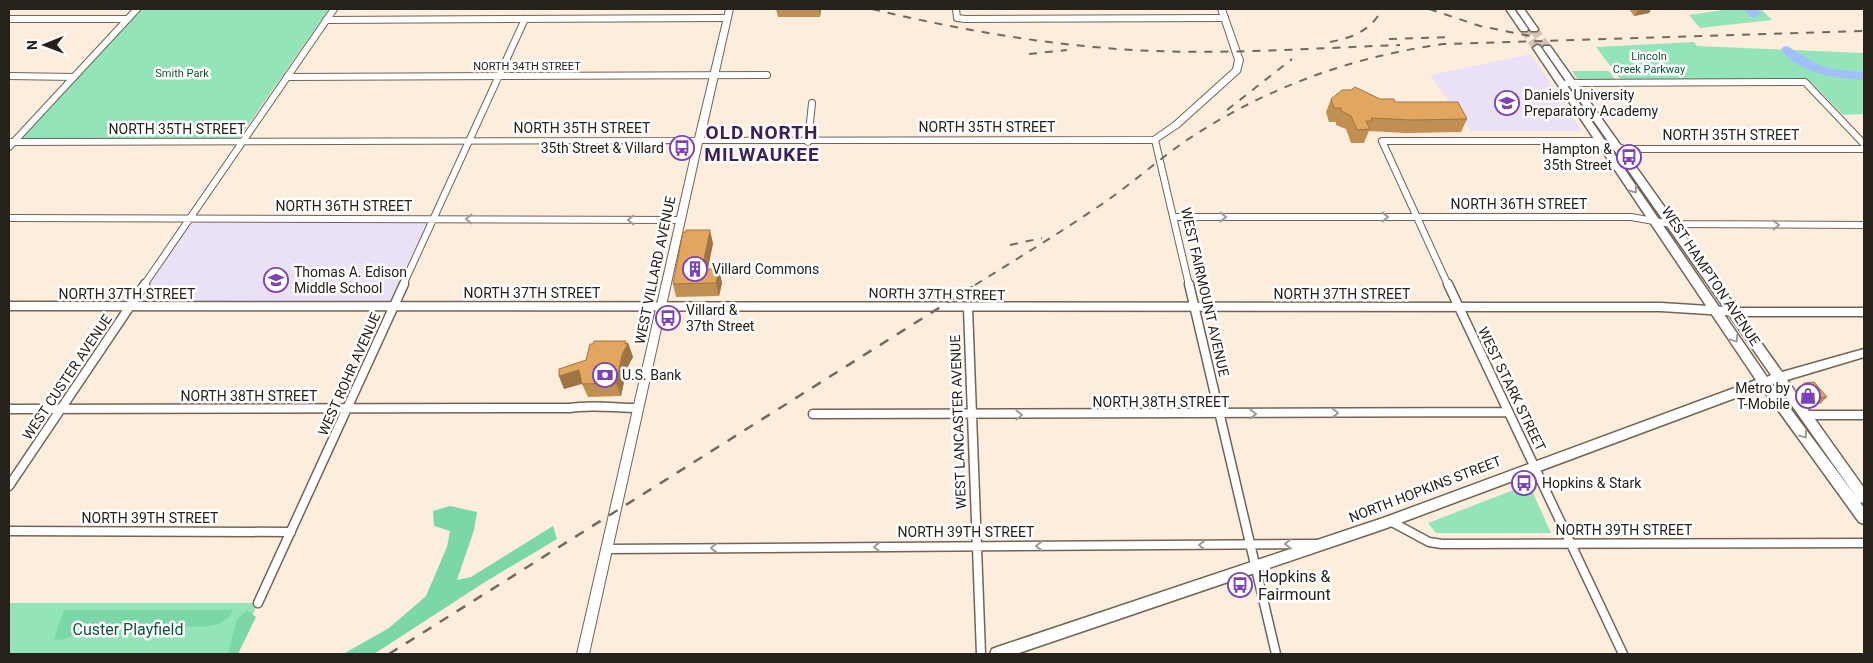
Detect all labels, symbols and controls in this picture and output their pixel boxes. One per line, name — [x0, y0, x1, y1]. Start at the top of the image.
north arrow — [20, 20, 70, 70]
text: N — [24, 40, 40, 50]
park label: Lincoln Creek Parkway — [1613, 50, 1686, 76]
street label: NORTH 34TH STREET — [473, 60, 581, 73]
park label: Smith Park — [155, 67, 209, 80]
place label: Daniels University Preparatory Academy — [1524, 87, 1658, 119]
school or university icon: Daniels University Preparatory Academy — [1494, 90, 1520, 116]
street label: NORTH 35TH STREET — [919, 119, 1056, 135]
street label: NORTH 35TH STREET — [514, 120, 651, 136]
street label: NORTH 35TH STREET — [109, 121, 246, 137]
district label: OLD NORTH MILWAUKEE — [704, 121, 820, 166]
street label: NORTH 35TH STREET — [1663, 127, 1800, 143]
bus stop icon: 35th Street & Villard — [669, 135, 695, 161]
place label: 35th Street & Villard — [541, 140, 664, 156]
place label: Hampton & 35th Street — [1542, 141, 1612, 173]
bus stop icon: Hampton & 35th Street — [1616, 144, 1642, 170]
one-way arrow — [1628, 184, 1637, 194]
street label: WEST VILLARD AVENUE — [631, 194, 679, 346]
street label: NORTH 36TH STREET — [1451, 196, 1588, 212]
street label: NORTH 36TH STREET — [276, 198, 413, 214]
street label: WEST HAMPTON AVENUE — [1658, 203, 1764, 349]
street label: WEST FAIRMOUNT AVENUE — [1178, 206, 1232, 378]
one-way arrow — [1219, 212, 1227, 222]
one-way arrow — [1382, 212, 1389, 222]
one-way arrow — [465, 213, 473, 224]
one-way arrow — [627, 215, 635, 225]
one-way arrow — [1772, 220, 1780, 230]
building icon: Villard Commons — [682, 256, 708, 282]
place label: Villard Commons — [712, 261, 819, 277]
place label: Thomas A. Edison Middle School — [294, 264, 407, 296]
school or university icon: Thomas A. Edison Middle School — [263, 267, 289, 293]
street label: NORTH 37TH STREET — [464, 285, 601, 301]
street label: NORTH 37TH STREET — [868, 285, 1006, 303]
street label: NORTH 37TH STREET — [59, 286, 196, 302]
street label: NORTH 37TH STREET — [1274, 286, 1411, 302]
place label: Villard & 37th Street — [686, 302, 755, 334]
bus stop icon: Villard & 37th Street — [655, 305, 681, 331]
street label: WEST ROHR AVENUE — [315, 310, 383, 438]
street label: WEST CUSTER AVENUE — [19, 311, 115, 443]
street label: WEST STARK STREET — [1475, 324, 1549, 454]
one-way arrow — [1729, 333, 1738, 342]
street label: WEST LANCASTER AVENUE — [947, 335, 969, 509]
bank icon: U.S. Bank — [592, 362, 618, 388]
place label: U.S. Bank — [622, 367, 682, 383]
place label: Metro by T-Mobile — [1735, 380, 1790, 412]
shop icon: Metro by T-Mobile — [1795, 383, 1821, 409]
street label: NORTH 38TH STREET — [181, 388, 318, 404]
street label: NORTH 38TH STREET — [1093, 394, 1230, 410]
one-way arrow — [1331, 408, 1339, 418]
one-way arrow — [1250, 409, 1257, 419]
one-way arrow — [1016, 410, 1024, 420]
one-way arrow — [1798, 429, 1806, 438]
street label: NORTH HOPKINS STREET — [1346, 452, 1504, 526]
bus stop icon: Hopkins & Stark — [1511, 470, 1537, 496]
place label: Hopkins & Stark — [1542, 475, 1642, 491]
street label: NORTH 39TH STREET — [82, 510, 219, 526]
street label: NORTH 39TH STREET — [1556, 522, 1693, 538]
street label: NORTH 39TH STREET — [898, 524, 1035, 540]
one-way arrow — [1283, 539, 1291, 549]
one-way arrow — [1197, 540, 1205, 550]
one-way arrow — [1035, 541, 1042, 551]
one-way arrow — [872, 542, 880, 552]
one-way arrow — [710, 543, 718, 553]
place label: Hopkins & Fairmount — [1258, 567, 1331, 604]
bus stop icon: Hopkins & Fairmount — [1227, 572, 1253, 598]
park label: Custer Playfield — [72, 620, 184, 639]

